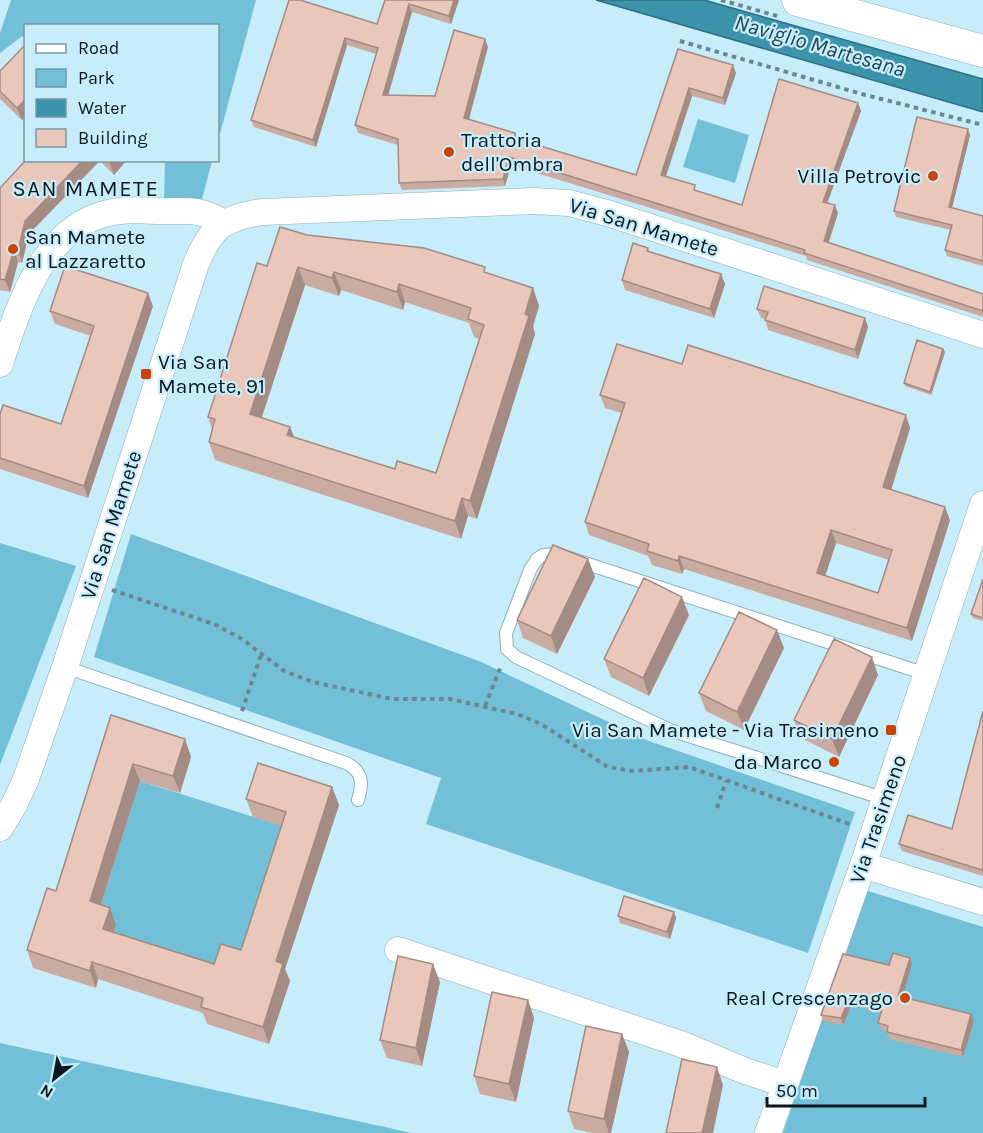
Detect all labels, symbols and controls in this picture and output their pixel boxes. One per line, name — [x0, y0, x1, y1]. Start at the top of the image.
water label: Naviglio Martesana — [732, 9, 908, 83]
legend — [24, 24, 219, 162]
text: Road — [78, 37, 119, 59]
text: Park — [78, 67, 115, 89]
text: Water — [78, 97, 126, 119]
text: Building — [78, 127, 148, 149]
place label: Trattoria dell'Ombra — [461, 128, 564, 176]
marker: Trattoria dell'Ombra — [442, 145, 456, 159]
place label: Villa Petrovic — [798, 164, 921, 188]
marker: Villa Petrovic — [926, 169, 940, 183]
district label: SAN MAMETE — [13, 176, 159, 202]
street label: Via San Mamete — [566, 193, 722, 261]
place label: San Mamete al Lazzaretto — [25, 225, 146, 273]
marker: San Mamete al Lazzaretto — [6, 242, 20, 256]
place label: Via San Mamete, 91 — [158, 350, 265, 398]
marker: Via San Mamete, 91 — [139, 367, 153, 381]
street label: Via San Mamete — [76, 448, 146, 602]
place label: Via San Mamete - Via Trasimeno — [572, 718, 879, 742]
marker: Via San Mamete - Via Trasimeno — [884, 723, 898, 737]
place label: da Marco — [734, 750, 822, 774]
street label: Via Trasimeno — [845, 751, 911, 887]
marker: da Marco — [827, 755, 841, 769]
place label: Real Crescenzago — [725, 986, 893, 1010]
marker: Real Crescenzago — [898, 991, 912, 1005]
north arrow — [24, 1049, 84, 1109]
scale bar — [767, 1070, 924, 1108]
text: N — [37, 1080, 56, 1103]
text: 50 m — [776, 1080, 818, 1102]

